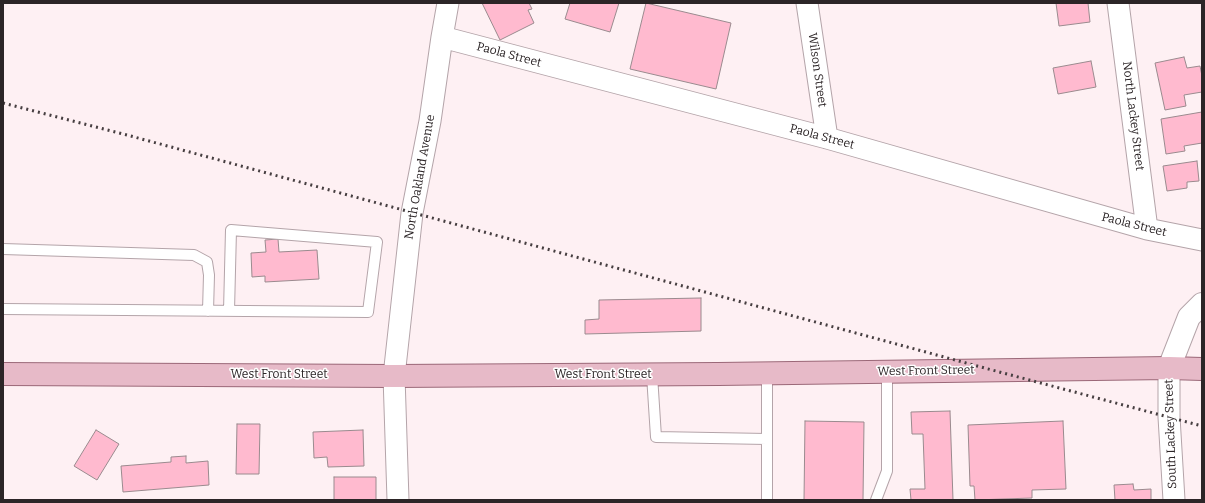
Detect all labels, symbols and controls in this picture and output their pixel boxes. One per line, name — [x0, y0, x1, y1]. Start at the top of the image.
street label: Wilson Street — [805, 32, 829, 108]
street label: Paola Street — [475, 39, 543, 71]
street label: North Lackey Street — [1119, 61, 1147, 171]
street label: North Oakland Avenue — [402, 113, 438, 241]
street label: Paola Street — [788, 121, 856, 153]
street label: Paola Street — [1100, 210, 1168, 240]
street label: West Front Street — [877, 363, 975, 379]
street label: West Front Street — [230, 368, 328, 382]
street label: West Front Street — [554, 368, 652, 382]
street label: South Lackey Street — [1162, 379, 1180, 489]

